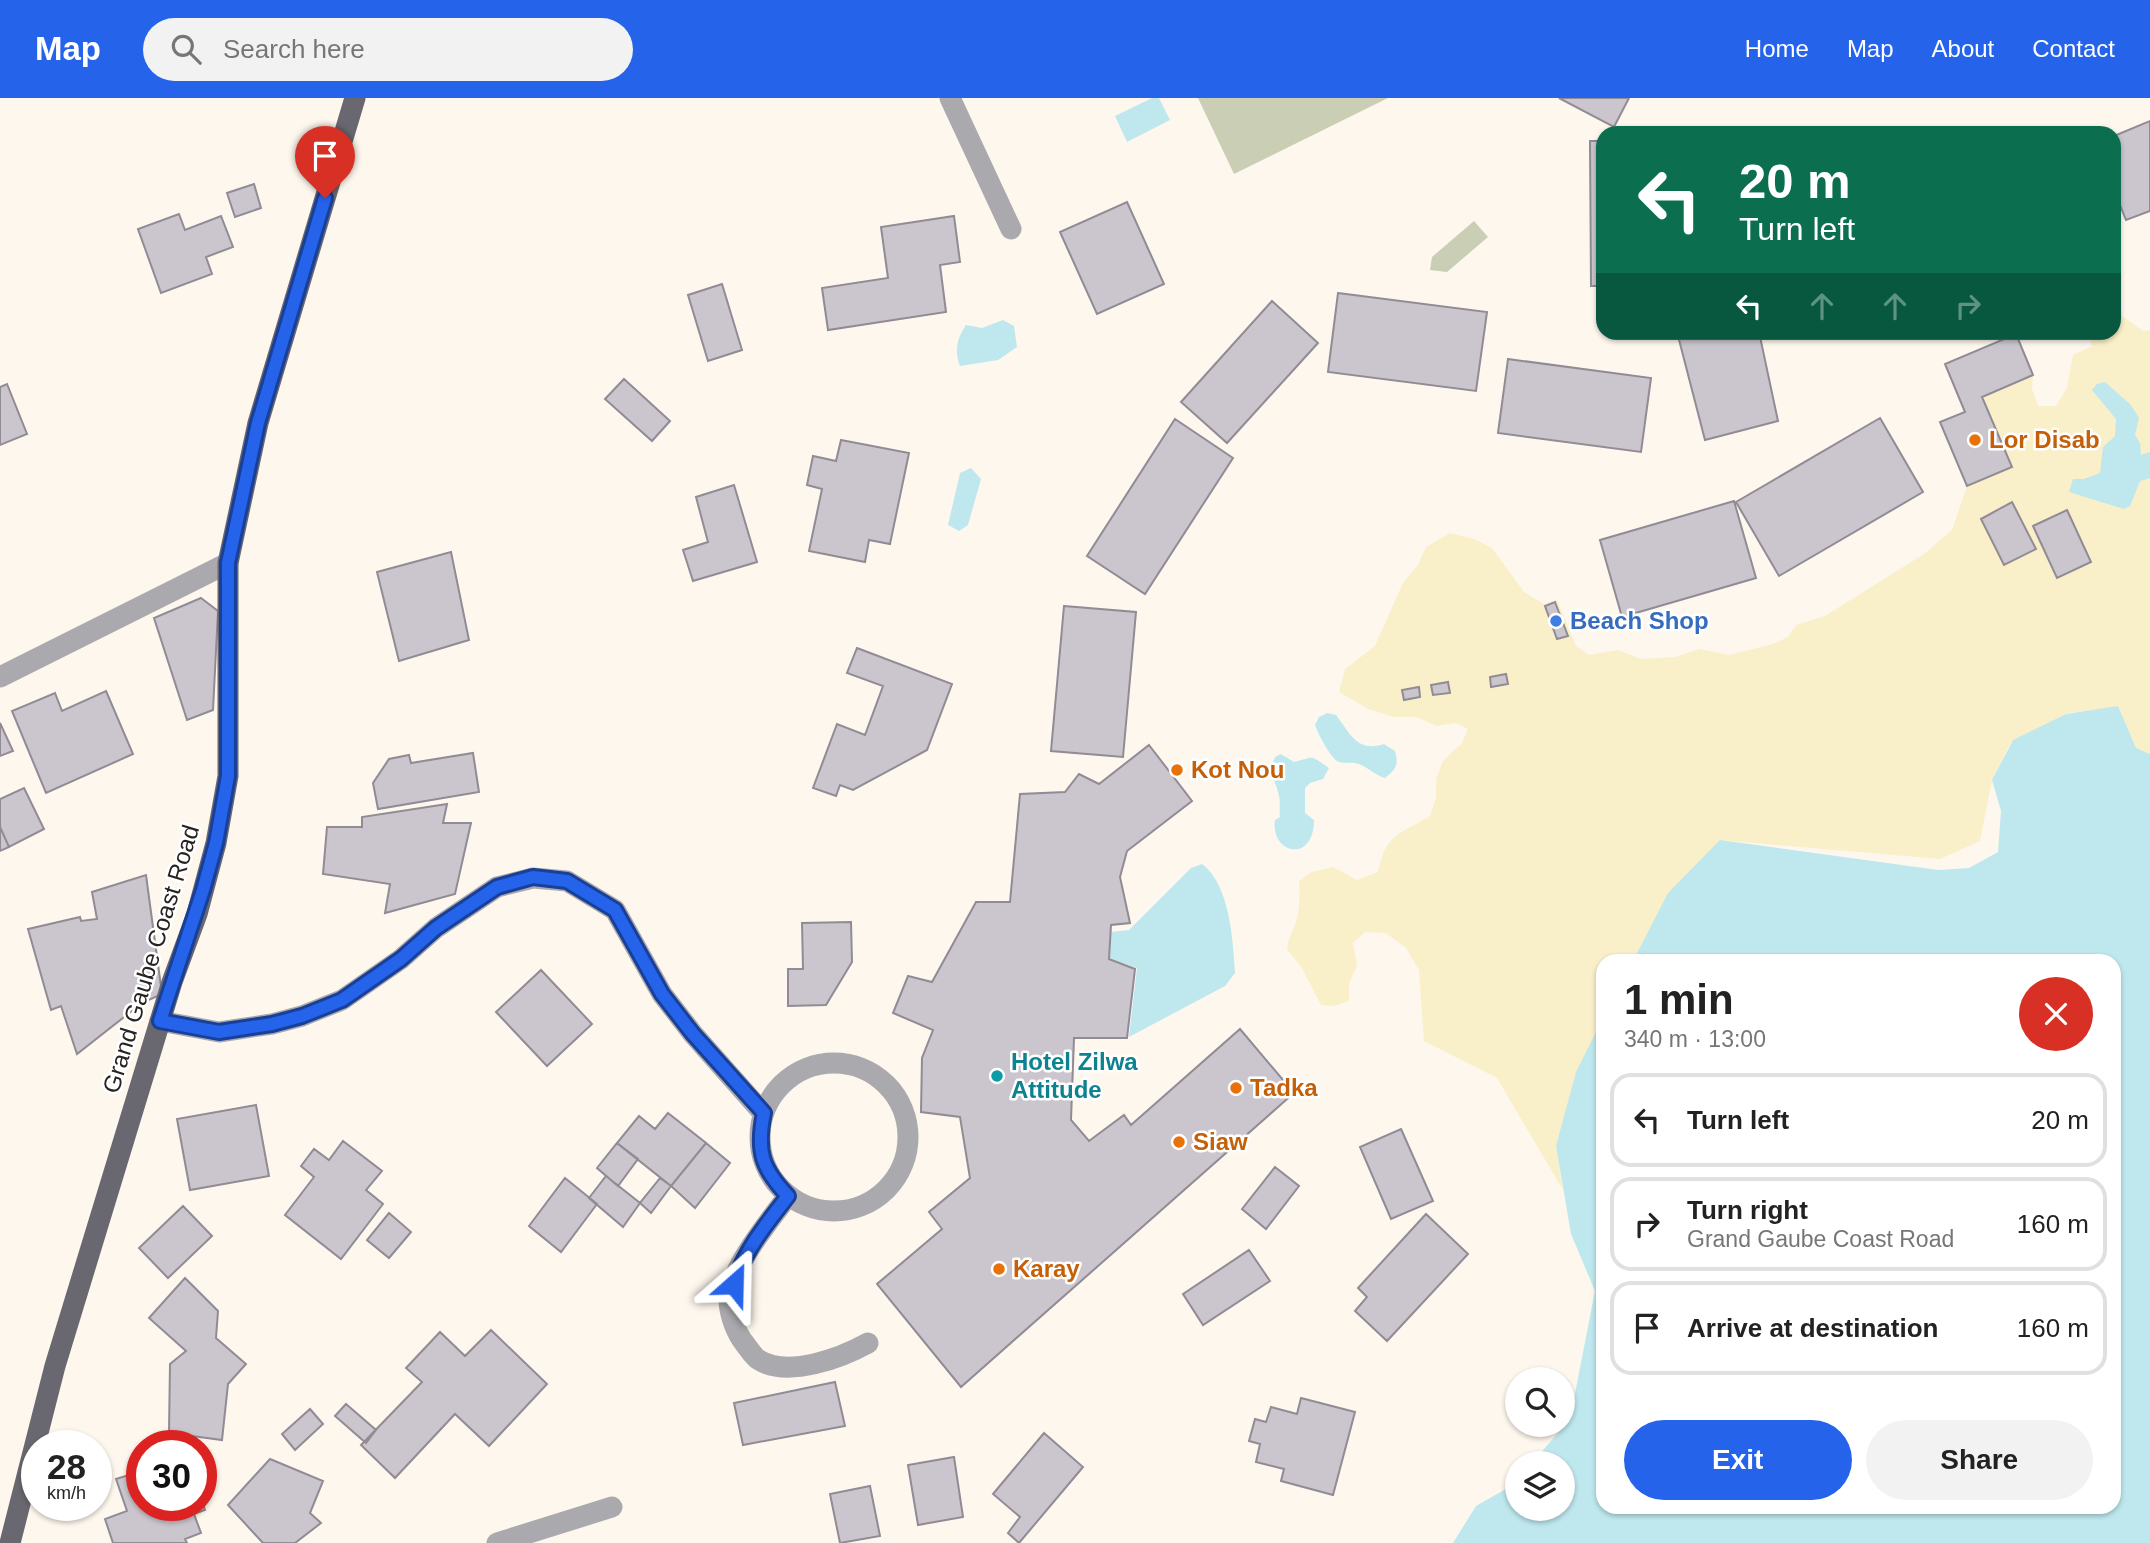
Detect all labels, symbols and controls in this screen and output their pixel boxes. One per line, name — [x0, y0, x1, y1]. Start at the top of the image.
search box — [143, 18, 633, 81]
text: Map — [35, 30, 101, 67]
icon: search — [167, 30, 205, 68]
text: Search here — [223, 34, 365, 64]
text: Home — [1745, 35, 1809, 62]
text: Map — [1847, 35, 1894, 62]
text: About — [1932, 35, 1994, 62]
text: Contact — [2032, 35, 2115, 62]
pin — [295, 126, 355, 198]
icon: arrive — [306, 137, 344, 175]
icon: left — [1624, 154, 1715, 245]
text: 20 m — [1739, 154, 1851, 208]
text: Turn left — [1739, 211, 1855, 247]
icon: left — [1730, 287, 1768, 325]
icon: ahead — [1803, 287, 1841, 325]
icon: ahead — [1876, 287, 1914, 325]
icon: right — [1949, 287, 1987, 325]
place label: Lor Disab — [1989, 426, 2100, 453]
marker: Lor Disab — [1967, 432, 1983, 448]
place label: Beach Shop — [1570, 607, 1709, 634]
marker: Beach Shop — [1548, 613, 1564, 629]
place label: Kot Nou — [1191, 756, 1284, 783]
marker: Kot Nou — [1169, 762, 1185, 778]
street label: Grand Gaube Coast Road — [97, 822, 204, 1096]
text: 1 min — [1624, 976, 1734, 1023]
button: close — [2019, 977, 2093, 1051]
text: 340 m · 13:00 — [1624, 1026, 1766, 1052]
place label: Hotel Zilwa Attitude — [1011, 1048, 1138, 1103]
marker: Hotel Zilwa Attitude — [989, 1068, 1005, 1084]
place label: Tadka — [1250, 1074, 1318, 1101]
marker: Tadka — [1228, 1080, 1244, 1096]
icon: left — [1628, 1101, 1666, 1139]
text: Turn left — [1687, 1105, 1789, 1135]
text: 20 m — [2031, 1105, 2089, 1135]
place label: Siaw — [1193, 1128, 1248, 1155]
marker: Siaw — [1171, 1134, 1187, 1150]
text: Turn right — [1687, 1195, 1808, 1225]
icon: right — [1628, 1205, 1666, 1243]
text: 160 m — [2017, 1209, 2089, 1239]
text: Grand Gaube Coast Road — [1687, 1226, 1954, 1252]
position arrow — [697, 1247, 771, 1321]
place label: Karay — [1013, 1255, 1080, 1282]
marker: Karay — [991, 1261, 1007, 1277]
icon: arrive — [1628, 1309, 1666, 1347]
text: Arrive at destination — [1687, 1313, 1938, 1343]
text: 160 m — [2017, 1313, 2089, 1343]
map controls — [1505, 1367, 1575, 1521]
button: search — [1505, 1367, 1575, 1437]
button: Exit — [1624, 1420, 1852, 1500]
button: Share — [1866, 1420, 2093, 1500]
speed limit sign: 30 — [126, 1430, 217, 1521]
text: 28 — [47, 1447, 86, 1486]
button: layers — [1505, 1451, 1575, 1521]
text: km/h — [47, 1483, 86, 1503]

